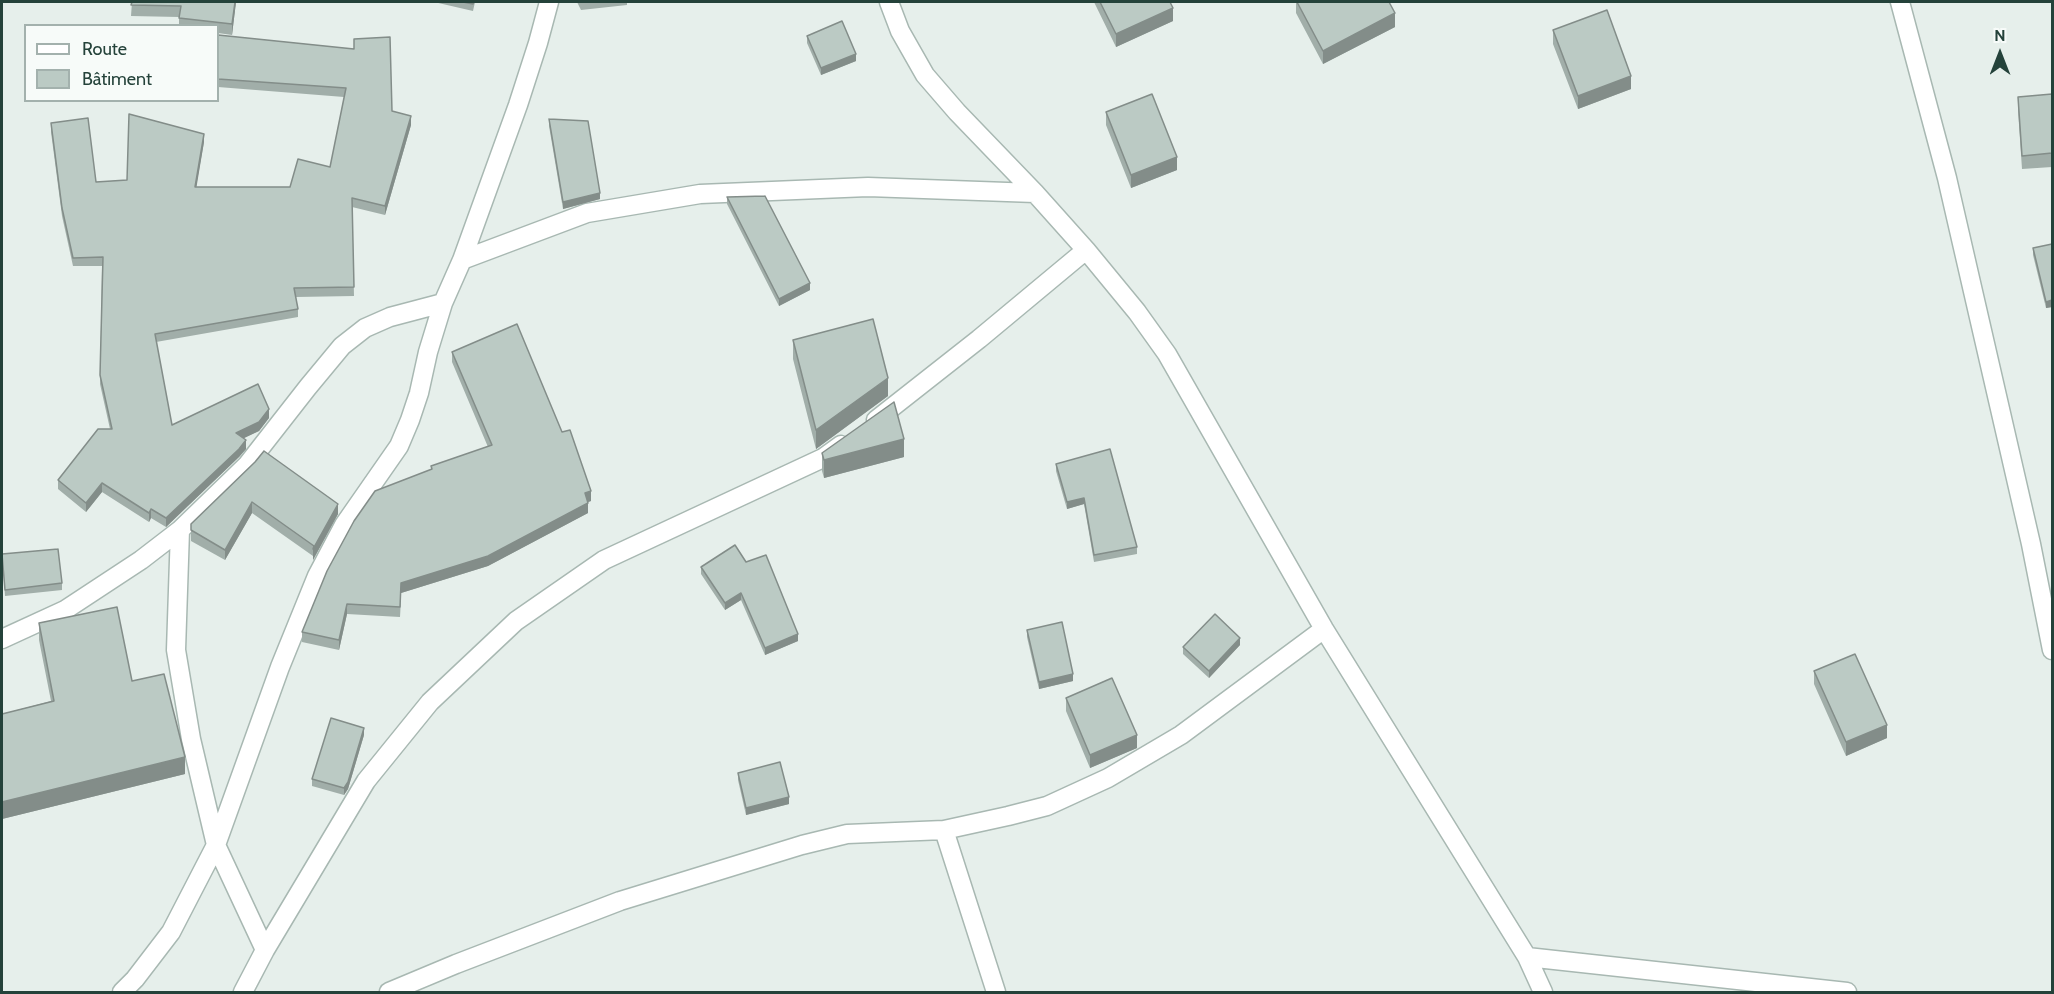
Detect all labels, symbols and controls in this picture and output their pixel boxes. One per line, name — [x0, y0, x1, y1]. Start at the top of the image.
legend — [24, 24, 219, 102]
north arrow — [1970, 24, 2030, 84]
text: N — [1994, 26, 2006, 45]
text: Route — [82, 38, 127, 60]
text: Bâtiment — [82, 68, 152, 90]

